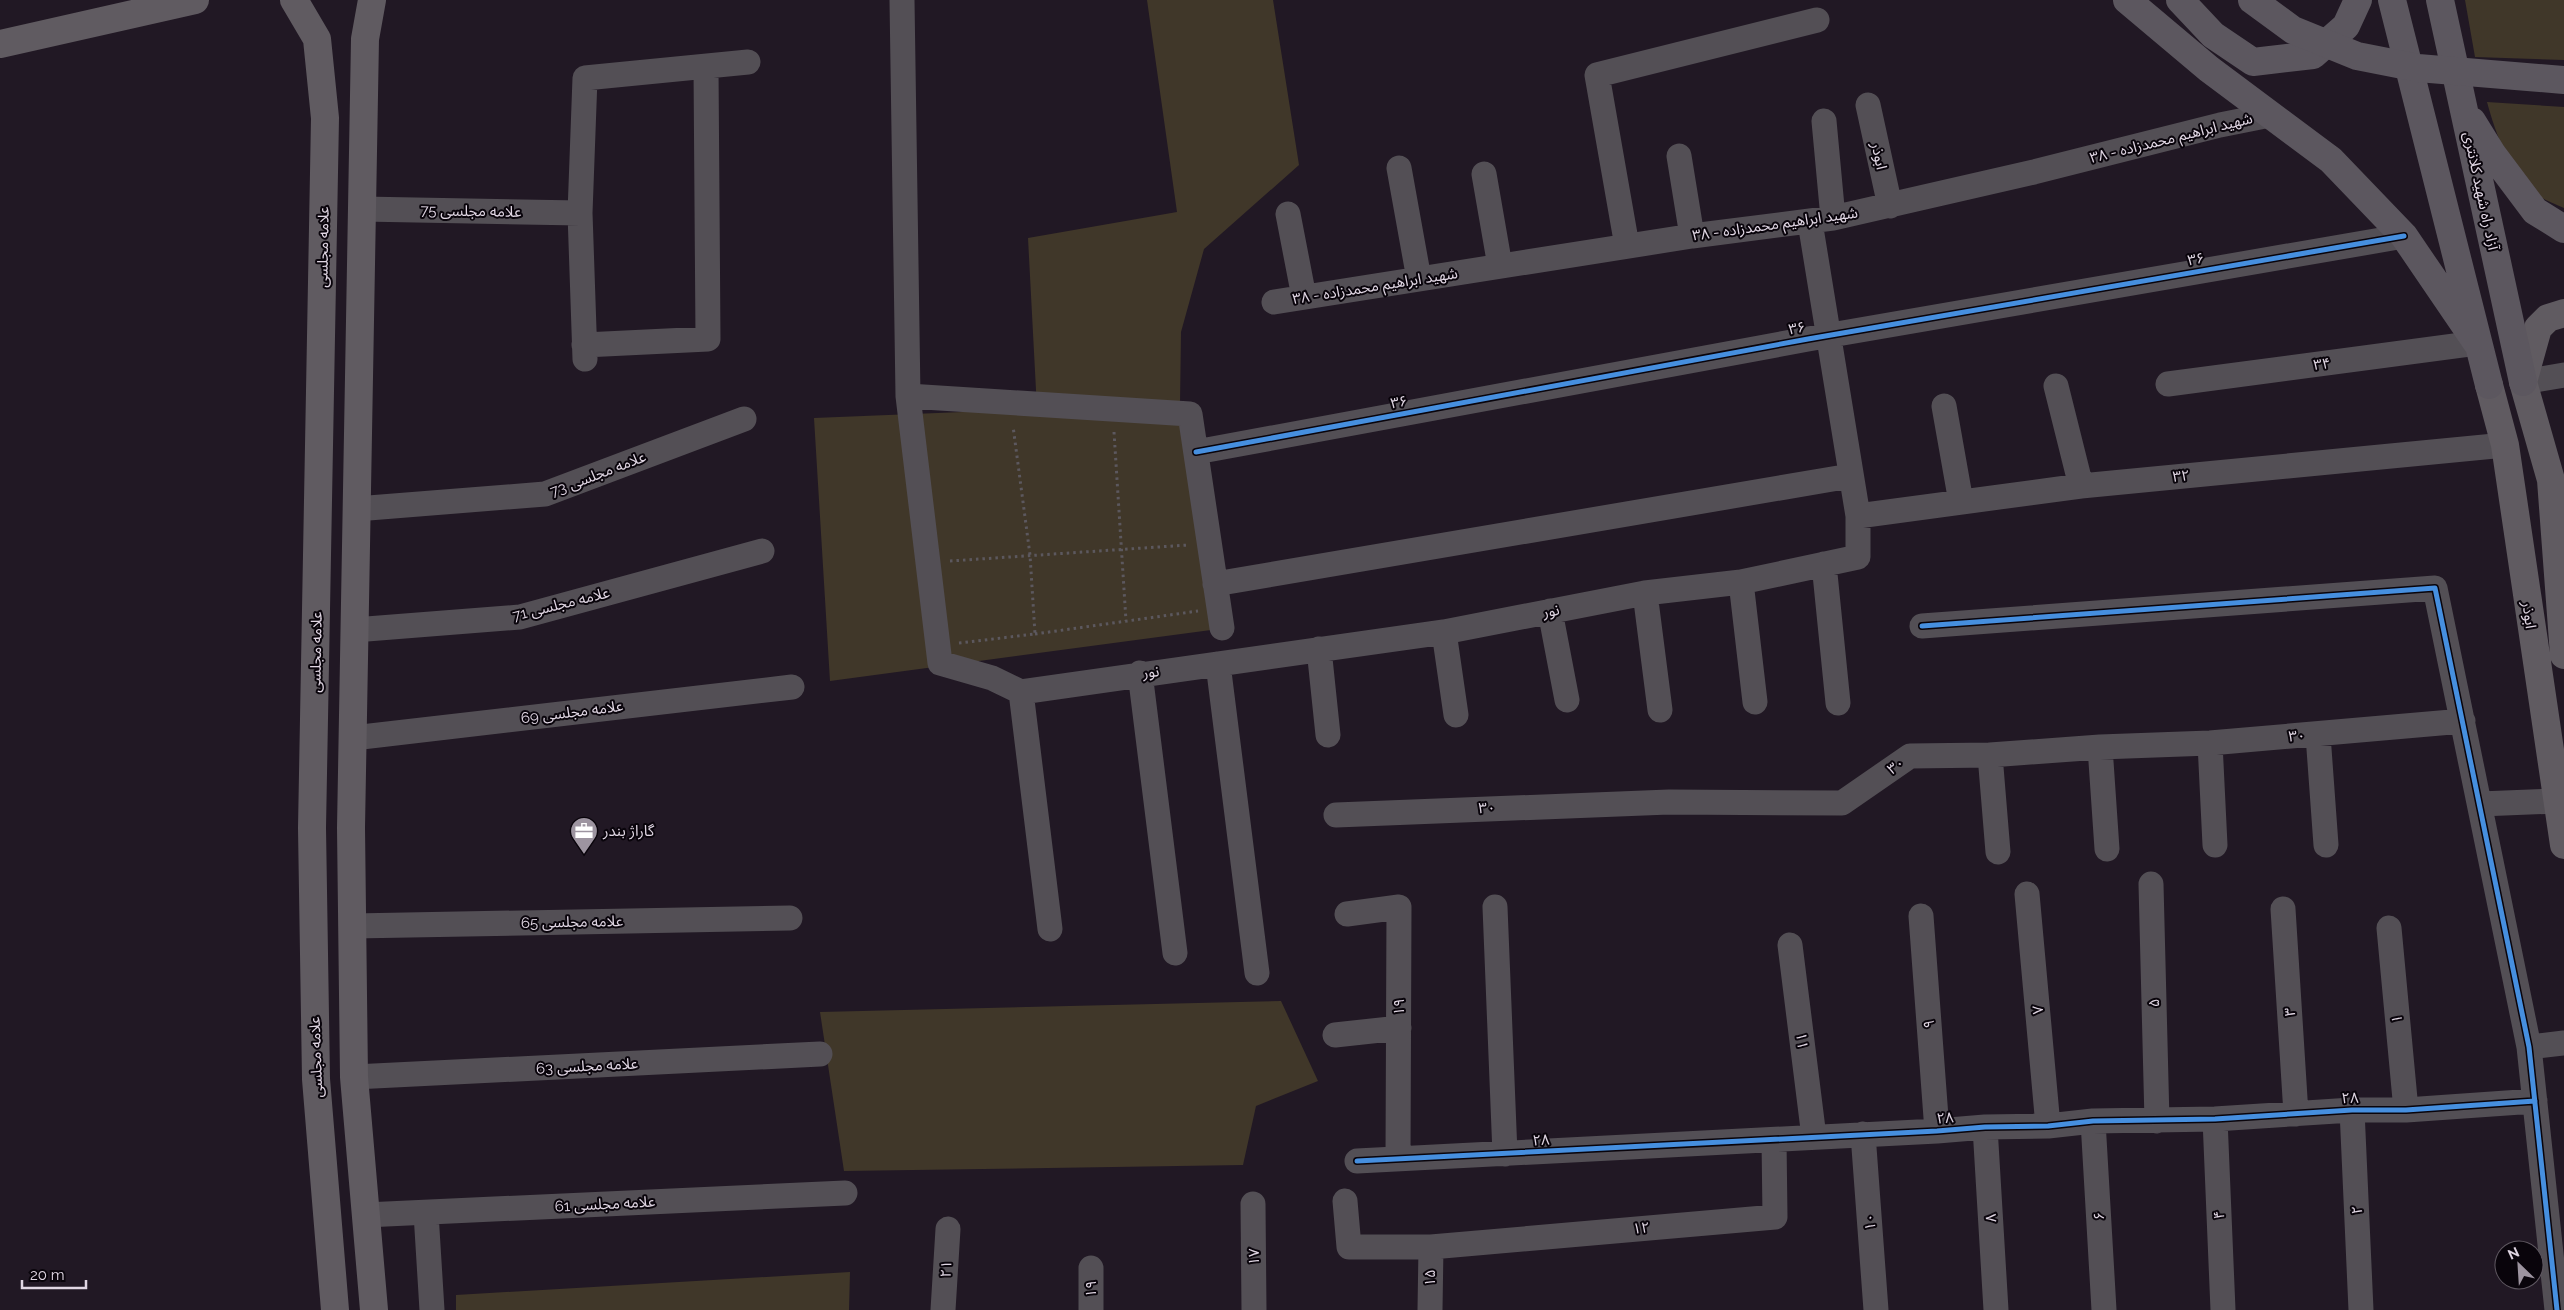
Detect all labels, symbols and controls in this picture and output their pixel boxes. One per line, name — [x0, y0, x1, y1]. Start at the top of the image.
street label: شهید ابراهیم محمدزاده - ۳۸ — [2088, 109, 2255, 169]
street label: آزاد راه شهید کلانتری — [2460, 130, 2502, 253]
street label: ابوذر — [1867, 140, 1891, 171]
street label: علامه مجلسی 75 — [420, 201, 522, 221]
street label: شهید ابراهیم محمدزاده - ۳۸ — [1691, 203, 1860, 247]
street label: علامه مجلسی — [313, 206, 333, 288]
street label: ۳۶ — [2186, 249, 2206, 269]
street label: شهید ابراهیم محمدزاده - ۳۸ — [1291, 264, 1459, 310]
street label: ۳۶ — [1787, 318, 1807, 338]
street label: ۳۴ — [2312, 354, 2332, 374]
street label: ۳۶ — [1389, 392, 1409, 412]
street label: علامه مجلسی 73 — [548, 447, 649, 501]
street label: ۳۲ — [2172, 466, 2190, 486]
street label: علامه مجلسی 71 — [511, 583, 612, 625]
street label: ابوذر — [2518, 599, 2540, 630]
street label: نور — [1540, 601, 1561, 622]
street label: علامه مجلسی — [306, 611, 326, 693]
street label: نور — [1141, 662, 1160, 682]
street label: علامه مجلسی 69 — [520, 697, 625, 727]
street label: ۳۰ — [2288, 726, 2306, 746]
street label: ۳۰ — [1884, 754, 1908, 778]
street label: ۳۰ — [1478, 799, 1496, 817]
office icon: گاراژ بندر — [569, 816, 599, 855]
place label: گاراژ بندر — [602, 822, 655, 840]
street label: علامه مجلسی 65 — [521, 912, 624, 932]
street label: ۱۹ — [1390, 998, 1408, 1016]
street label: ۵ — [2145, 998, 2163, 1008]
street label: ۷ — [2029, 1005, 2047, 1015]
street label: ۳ — [2281, 1007, 2299, 1017]
street label: ۱ — [2388, 1014, 2406, 1024]
street label: علامه مجلسی — [306, 1016, 326, 1098]
street label: ۹ — [1920, 1019, 1938, 1029]
street label: ۱۱ — [1792, 1031, 1812, 1051]
street label: علامه مجلسی 63 — [536, 1054, 639, 1078]
street label: ۲۸ — [2341, 1089, 2359, 1107]
street label: ۲۸ — [1936, 1108, 1955, 1128]
street label: ۲۸ — [1532, 1131, 1550, 1149]
street label: علامه مجلسی 61 — [554, 1192, 656, 1216]
street label: ۲ — [2348, 1205, 2366, 1215]
street label: ۴ — [2210, 1210, 2228, 1220]
street label: ۶ — [2090, 1211, 2108, 1221]
street label: ۱۰ — [1860, 1213, 1880, 1231]
street label: ۸ — [1982, 1213, 2000, 1223]
street label: ۱۲ — [1632, 1218, 1650, 1238]
north arrow — [2494, 1240, 2544, 1290]
text: N — [2505, 1244, 2522, 1263]
street label: ۱۷ — [1245, 1248, 1263, 1266]
scale bar — [22, 1258, 86, 1290]
street label: ۲۱ — [936, 1260, 956, 1278]
text: 20 m — [30, 1266, 65, 1284]
street label: ۱۵ — [1421, 1269, 1439, 1287]
street label: ۱۹ — [1082, 1280, 1100, 1298]

